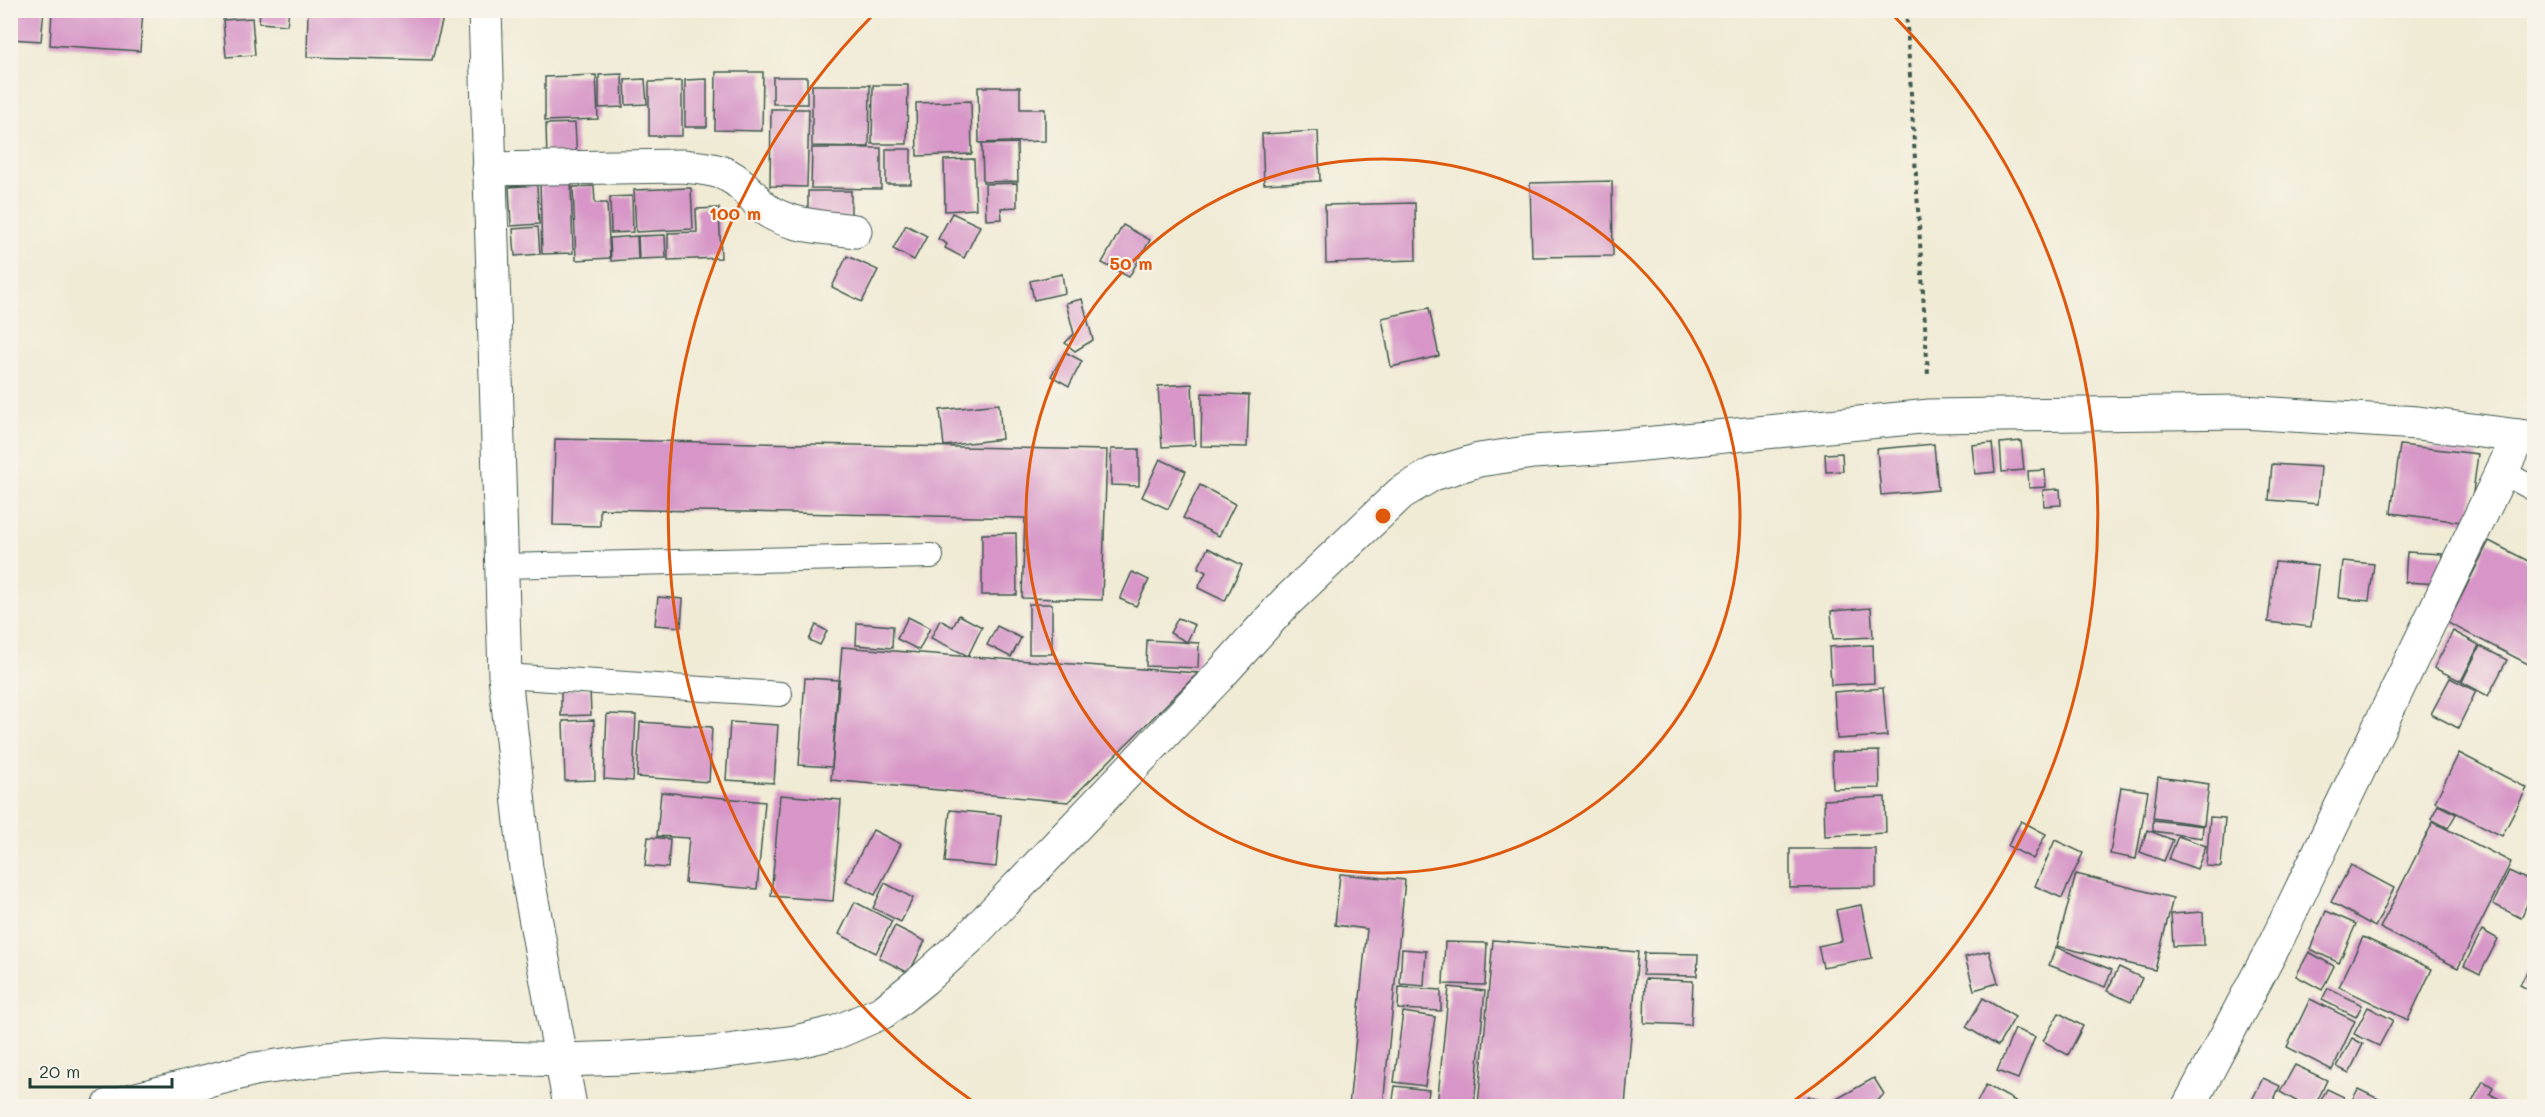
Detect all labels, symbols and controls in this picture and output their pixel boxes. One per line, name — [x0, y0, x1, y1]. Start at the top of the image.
text: 100 m — [709, 201, 761, 225]
text: 50 m — [1110, 251, 1152, 275]
centre of rings — [1373, 506, 1393, 526]
scale bar — [30, 1051, 172, 1089]
text: 20 m — [39, 1059, 80, 1083]

